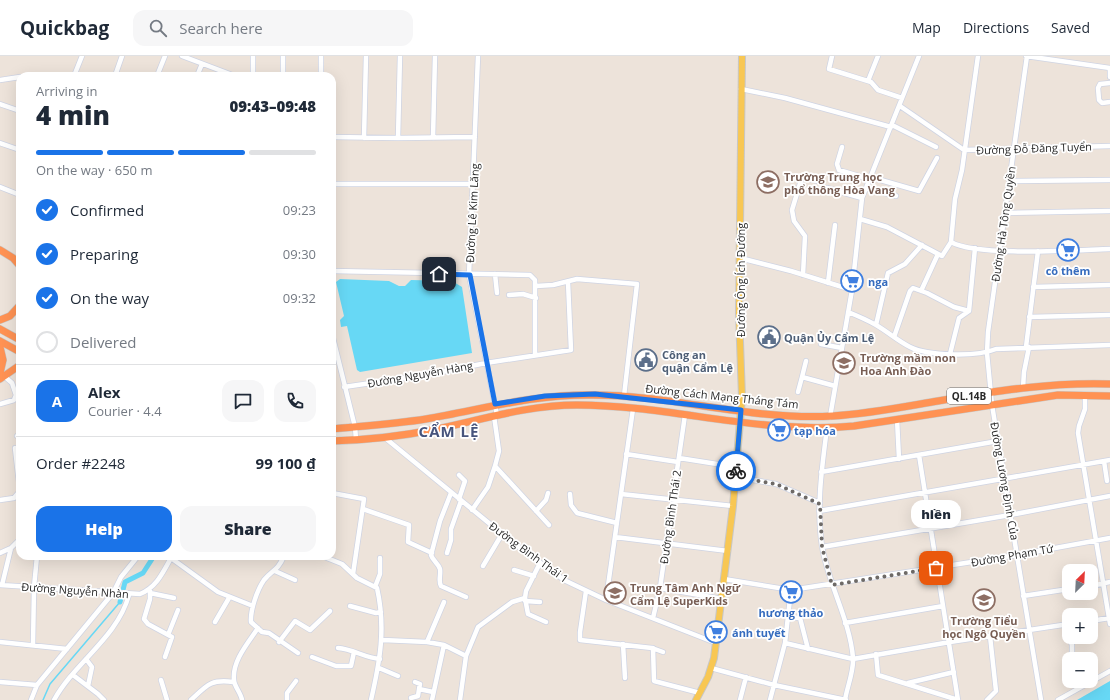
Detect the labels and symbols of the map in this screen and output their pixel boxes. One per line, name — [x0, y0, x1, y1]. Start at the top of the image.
street label: Đường Đỗ Đăng Tuyển — [976, 138, 1092, 158]
street label: Đường Lê Kim Lăng — [462, 163, 482, 263]
street label: Đường Hà Tông Quyền — [987, 165, 1019, 283]
school or university icon: Trường Trung học phổ thông Hòa Vang — [755, 169, 781, 195]
place label: Trường Trung học phổ thông Hòa Vang — [784, 169, 896, 197]
street label: Đường Ông Ích Đường — [733, 223, 748, 337]
supermarket icon: cô thêm — [1055, 237, 1081, 263]
pin — [422, 257, 456, 291]
place label: cô thêm — [1046, 263, 1090, 278]
supermarket icon: nga — [839, 268, 865, 294]
place label: nga — [868, 274, 888, 289]
public building icon: Quận Ủy Cẩm Lệ — [756, 324, 782, 350]
place label: Quận Ủy Cẩm Lệ — [784, 330, 875, 345]
public building icon: Công an quận Cẩm Lệ — [633, 347, 659, 373]
place label: Công an quận Cẩm Lệ — [662, 347, 733, 375]
school or university icon: Trường mầm non Hoa Anh Đào — [831, 350, 857, 376]
place label: Trường mầm non Hoa Anh Đào — [860, 350, 956, 378]
street label: Đường Nguyễn Hàng — [366, 357, 474, 391]
street label: Đường Cách Mạng Tháng Tám — [645, 380, 799, 412]
road number: QL.14B — [947, 388, 991, 404]
supermarket icon: tạp hóa — [766, 417, 792, 443]
district label: CẨM LỆ — [419, 421, 479, 441]
street label: Đường Lương Định Của — [987, 421, 1023, 541]
place label: tạp hóa — [794, 423, 836, 438]
courier — [716, 451, 756, 491]
street label: Đường Bình Thái 2 — [656, 469, 684, 565]
callout: hiền — [911, 500, 961, 528]
street label: Đường Bình Thái 1 — [486, 518, 572, 586]
street label: Đường Phạm Tứ — [970, 540, 1055, 570]
pin — [919, 551, 953, 585]
north arrow — [1062, 564, 1098, 600]
street label: Đường Nguyễn Nhàn — [21, 579, 129, 601]
supermarket icon: hương thảo — [778, 579, 804, 605]
school or university icon: Trung Tâm Anh Ngữ Cẩm Lệ SuperKids — [602, 580, 628, 606]
place label: Trung Tâm Anh Ngữ Cẩm Lệ SuperKids — [630, 580, 741, 608]
school or university icon: Trường Tiểu học Ngô Quyền — [971, 587, 997, 613]
place label: hương thảo — [759, 605, 824, 620]
place label: Trường Tiểu học Ngô Quyền — [942, 613, 1026, 641]
supermarket icon: ánh tuyết — [703, 619, 729, 645]
place label: ánh tuyết — [732, 625, 786, 640]

